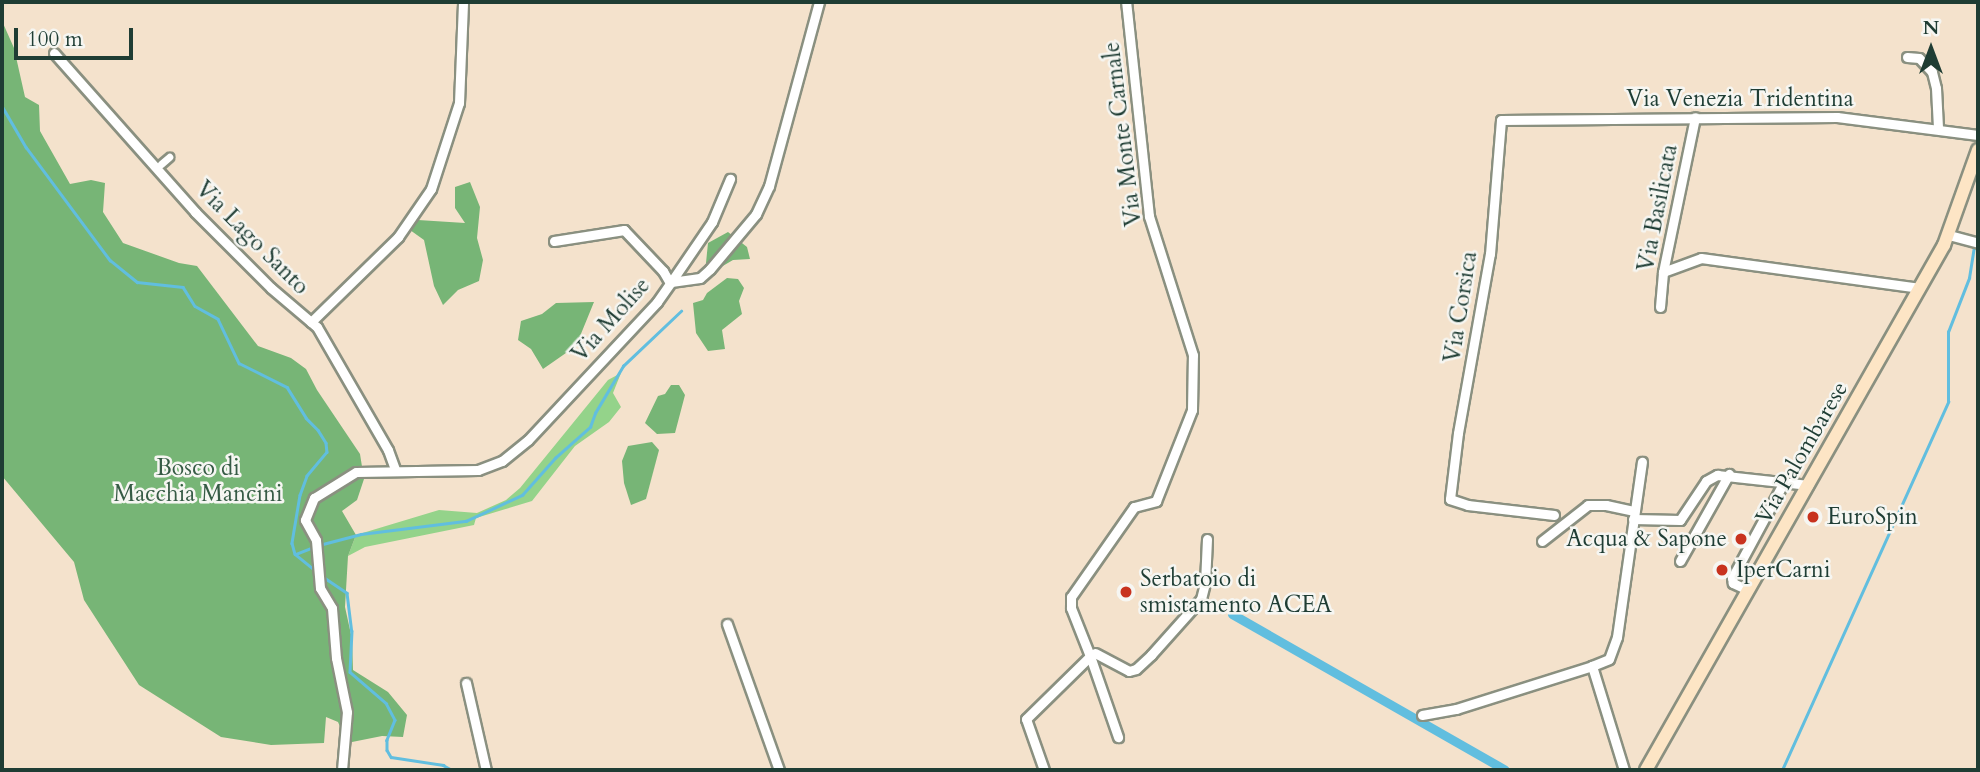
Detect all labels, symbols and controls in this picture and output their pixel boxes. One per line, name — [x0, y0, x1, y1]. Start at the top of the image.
scale bar — [18, 14, 136, 58]
north arrow — [1896, 14, 1966, 84]
text: N — [1923, 15, 1939, 41]
text: 100 m — [27, 25, 83, 54]
street label: Via Monte Carnale — [1098, 40, 1148, 228]
street label: Via Venezia Tridentina — [1626, 85, 1854, 113]
street label: Via Basilicata — [1632, 142, 1684, 274]
street label: Via Lago Santo — [190, 176, 314, 300]
street label: Via Corsica — [1439, 249, 1483, 365]
street label: Via Molise — [566, 272, 656, 368]
street label: Via Palombarese — [1750, 377, 1854, 529]
park label: Bosco di Macchia Mancini — [114, 454, 282, 508]
place label: EuroSpin — [1827, 503, 1918, 531]
marker: EuroSpin — [1805, 509, 1821, 525]
place label: Acqua & Sapone — [1566, 525, 1727, 553]
marker: Acqua & Sapone — [1733, 531, 1749, 547]
place label: IperCarni — [1736, 556, 1830, 584]
marker: IperCarni — [1714, 562, 1730, 578]
place label: Serbatoio di smistamento ACEA — [1140, 565, 1332, 619]
marker: Serbatoio di smistamento ACEA — [1118, 584, 1134, 600]

